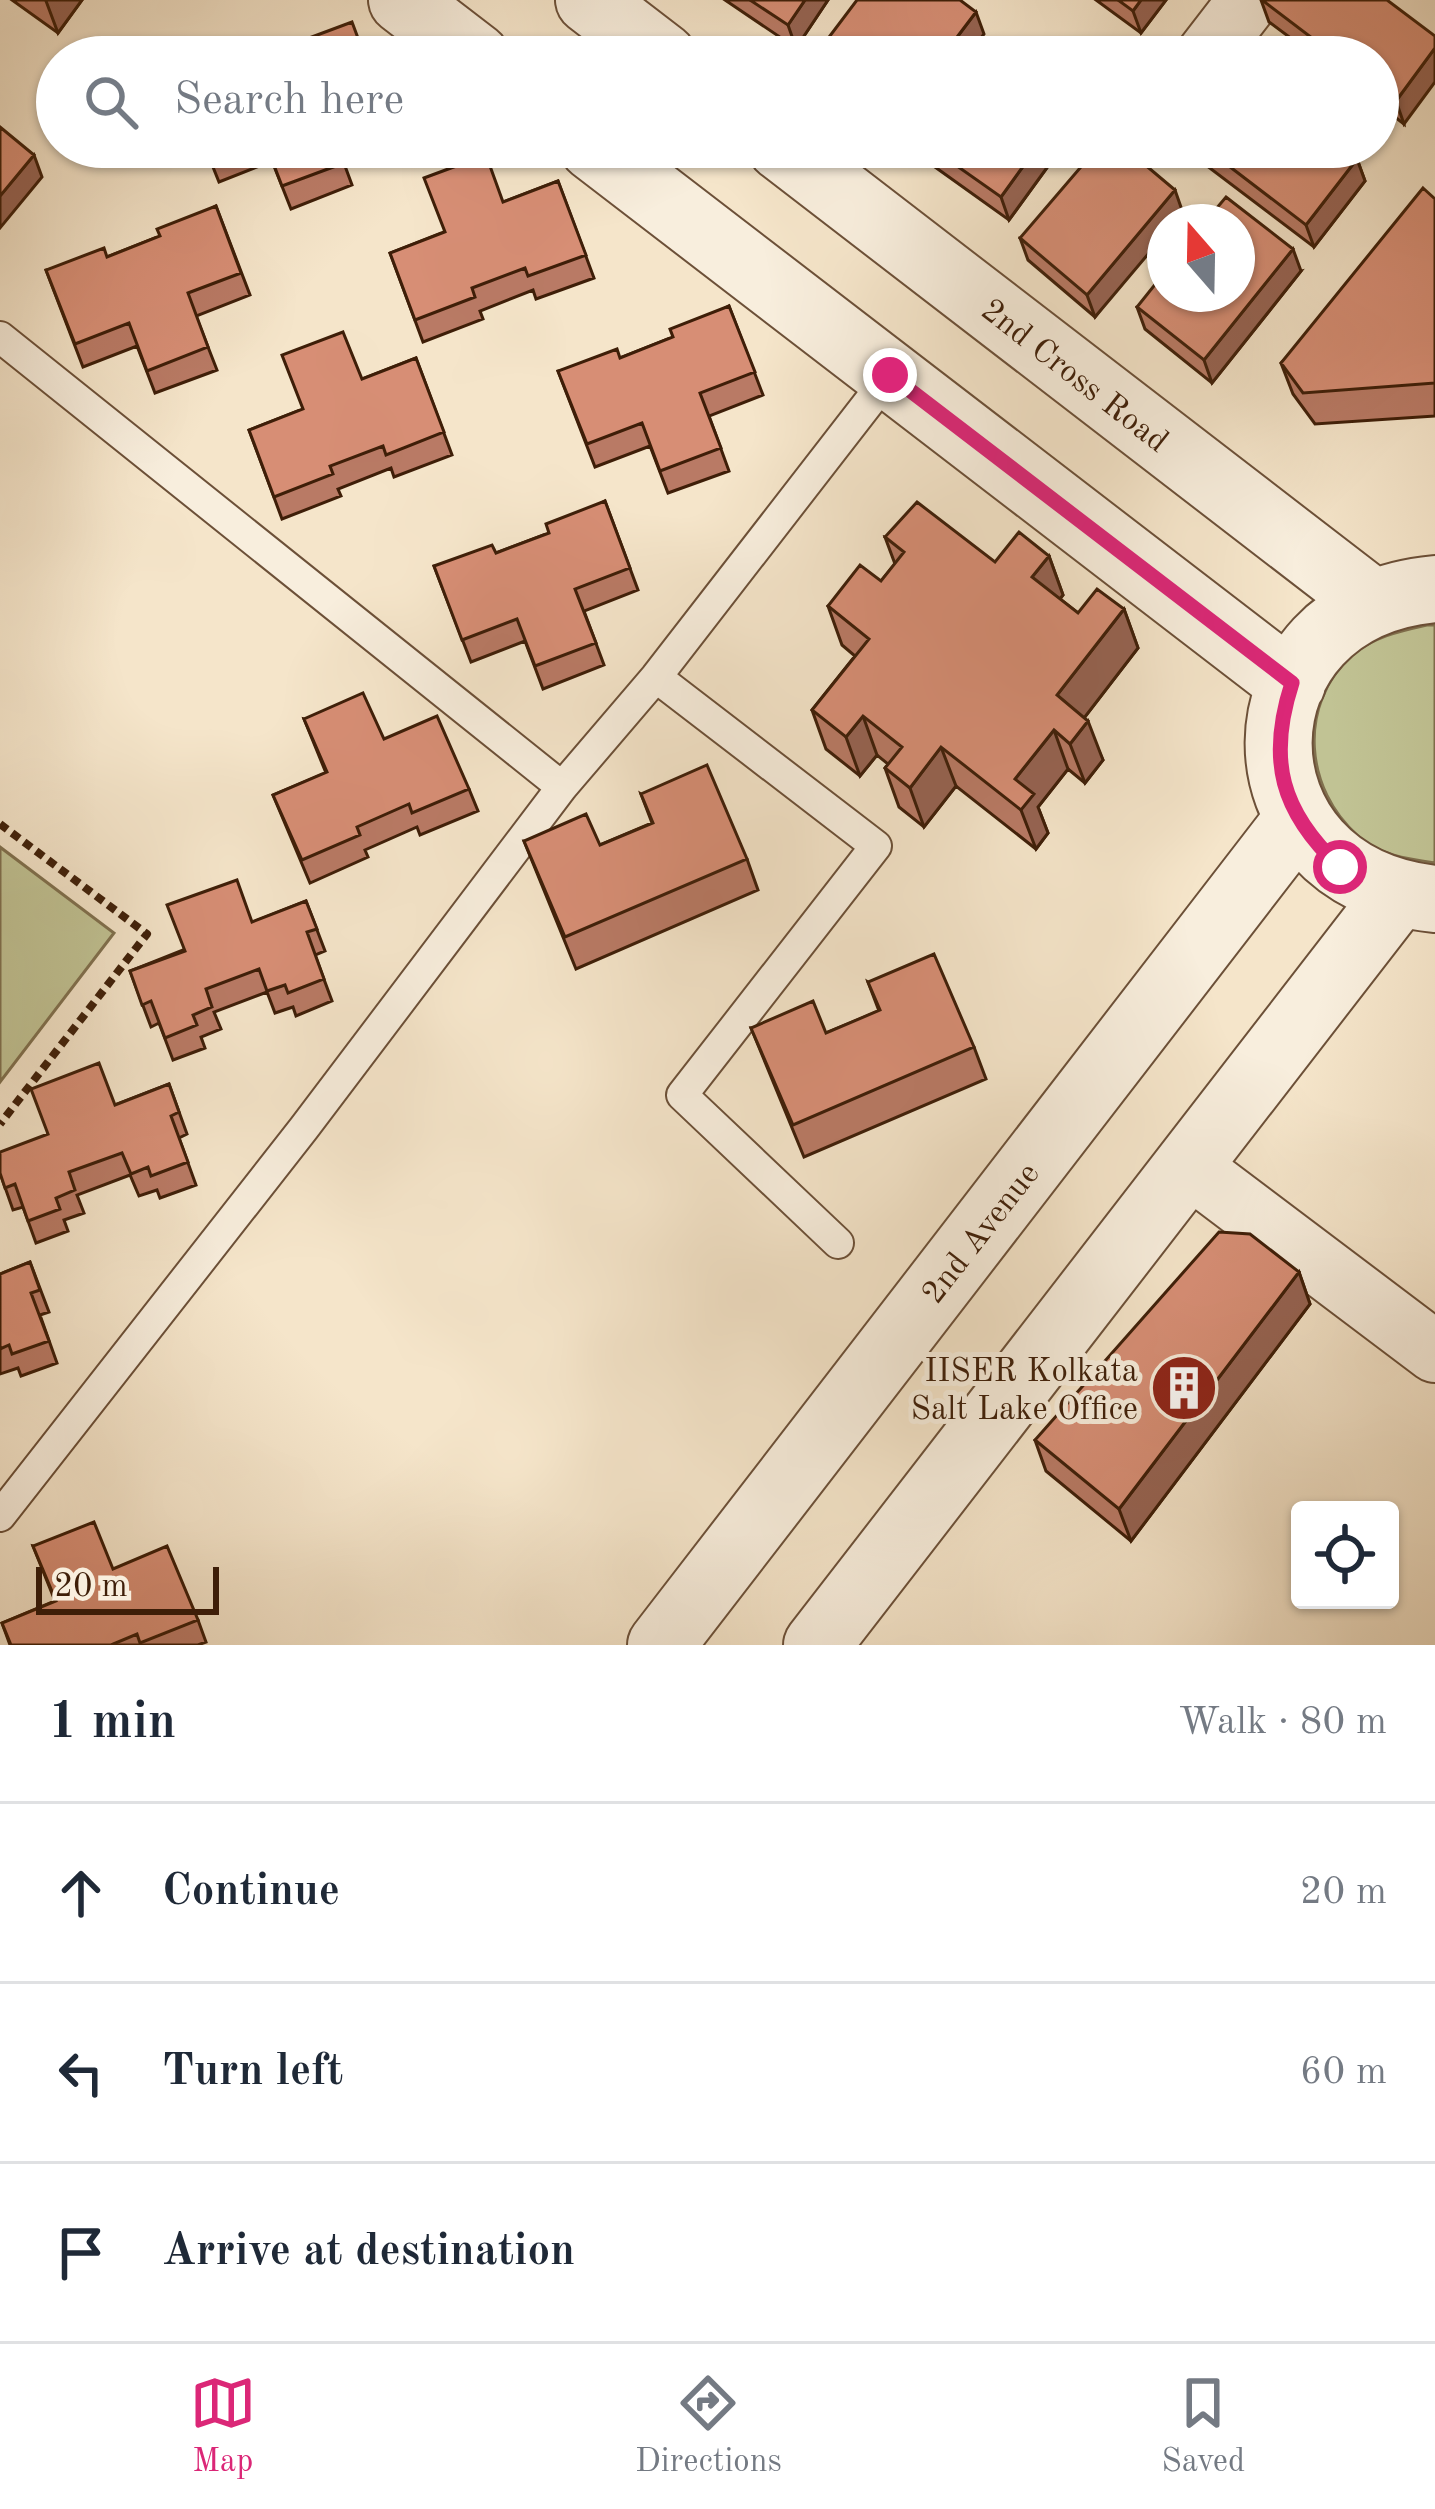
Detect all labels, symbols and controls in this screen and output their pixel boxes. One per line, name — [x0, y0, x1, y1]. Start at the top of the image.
search box — [36, 36, 1399, 168]
icon: search — [78, 69, 144, 135]
text: Search here — [174, 79, 404, 124]
north arrow — [1147, 204, 1255, 312]
street label: 2nd Cross Road — [974, 294, 1173, 460]
route end — [863, 348, 917, 402]
route start — [1313, 840, 1367, 894]
street label: 2nd Avenue — [917, 1158, 1047, 1311]
building icon: IISER Kolkata Salt Lake Office — [1149, 1353, 1219, 1423]
place label: IISER Kolkata Salt Lake Office — [910, 1356, 1138, 1427]
map controls — [1291, 1501, 1399, 1609]
button: locate — [1291, 1501, 1399, 1609]
scale bar — [36, 1561, 219, 1614]
text: 20 m — [54, 1571, 128, 1604]
text: 1 min — [48, 1698, 176, 1749]
text: Walk · 80 m — [1179, 1703, 1387, 1742]
icon: ahead — [48, 1860, 114, 1926]
text: Continue — [162, 1870, 340, 1915]
text: 20 m — [1300, 1873, 1387, 1912]
icon: left — [48, 2040, 114, 2106]
text: Turn left — [162, 2050, 343, 2095]
text: 60 m — [1300, 2053, 1387, 2092]
icon: arrive — [48, 2220, 114, 2286]
text: Arrive at destination — [162, 2230, 575, 2275]
tab: Map — [190, 2370, 256, 2483]
tab: Directions — [635, 2370, 782, 2483]
tab: Saved — [1161, 2370, 1245, 2483]

